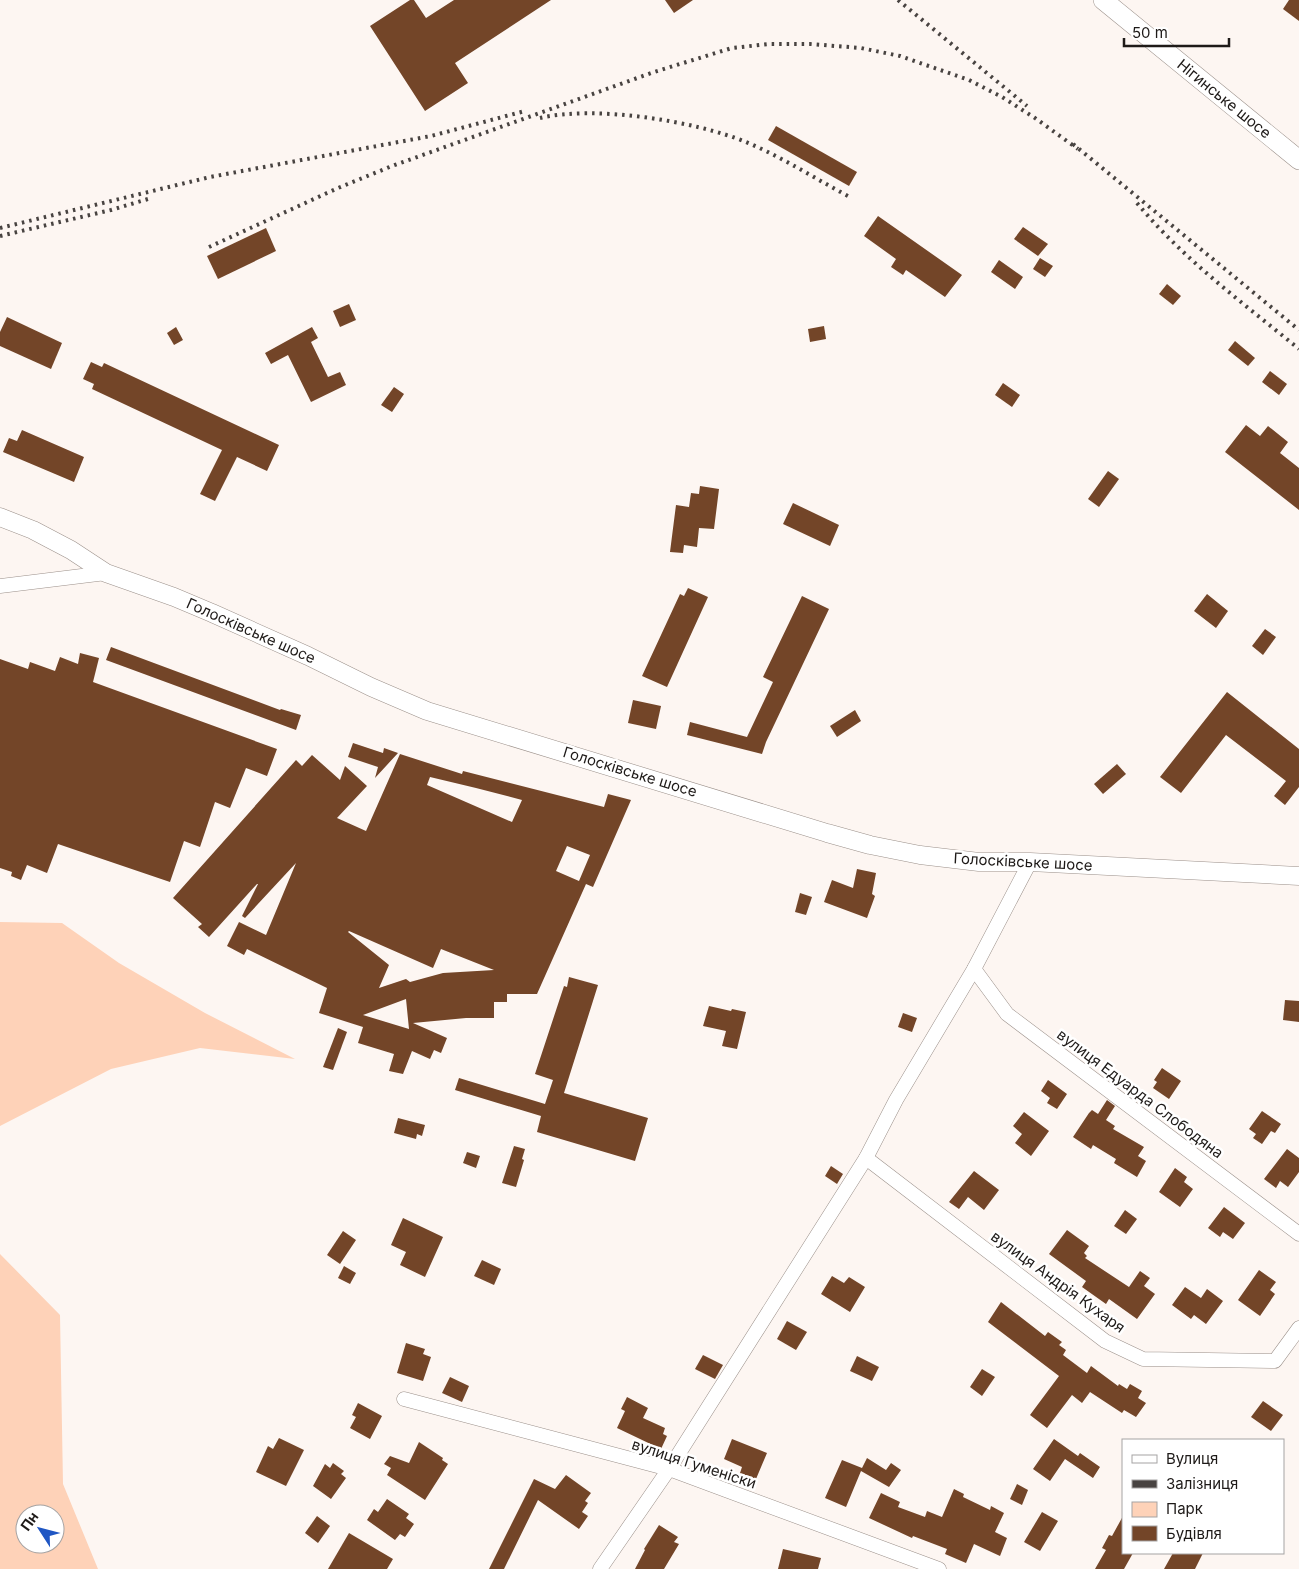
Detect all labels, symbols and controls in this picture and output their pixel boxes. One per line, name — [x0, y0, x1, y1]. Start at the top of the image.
scale bar — [1124, 15, 1229, 47]
text: 50 m — [1132, 23, 1168, 42]
street label: Нігинське шосе — [1173, 55, 1275, 142]
street label: Голосківське шосе — [184, 594, 319, 668]
street label: Голосківське шосе — [561, 742, 700, 801]
street label: Голосківське шосе — [953, 848, 1093, 875]
street label: вулиця Едуарда Слободяна — [1053, 1025, 1227, 1162]
street label: вулиця Андрія Кухаря — [987, 1227, 1129, 1337]
street label: вулиця Гуменіски — [630, 1434, 759, 1493]
legend — [1122, 1439, 1284, 1554]
text: Вулиця — [1166, 1449, 1218, 1468]
text: Залізниця — [1166, 1474, 1238, 1493]
text: Парк — [1166, 1499, 1203, 1518]
north arrow — [15, 1504, 65, 1554]
text: Пн — [17, 1508, 42, 1534]
text: Будівля — [1166, 1524, 1222, 1543]

